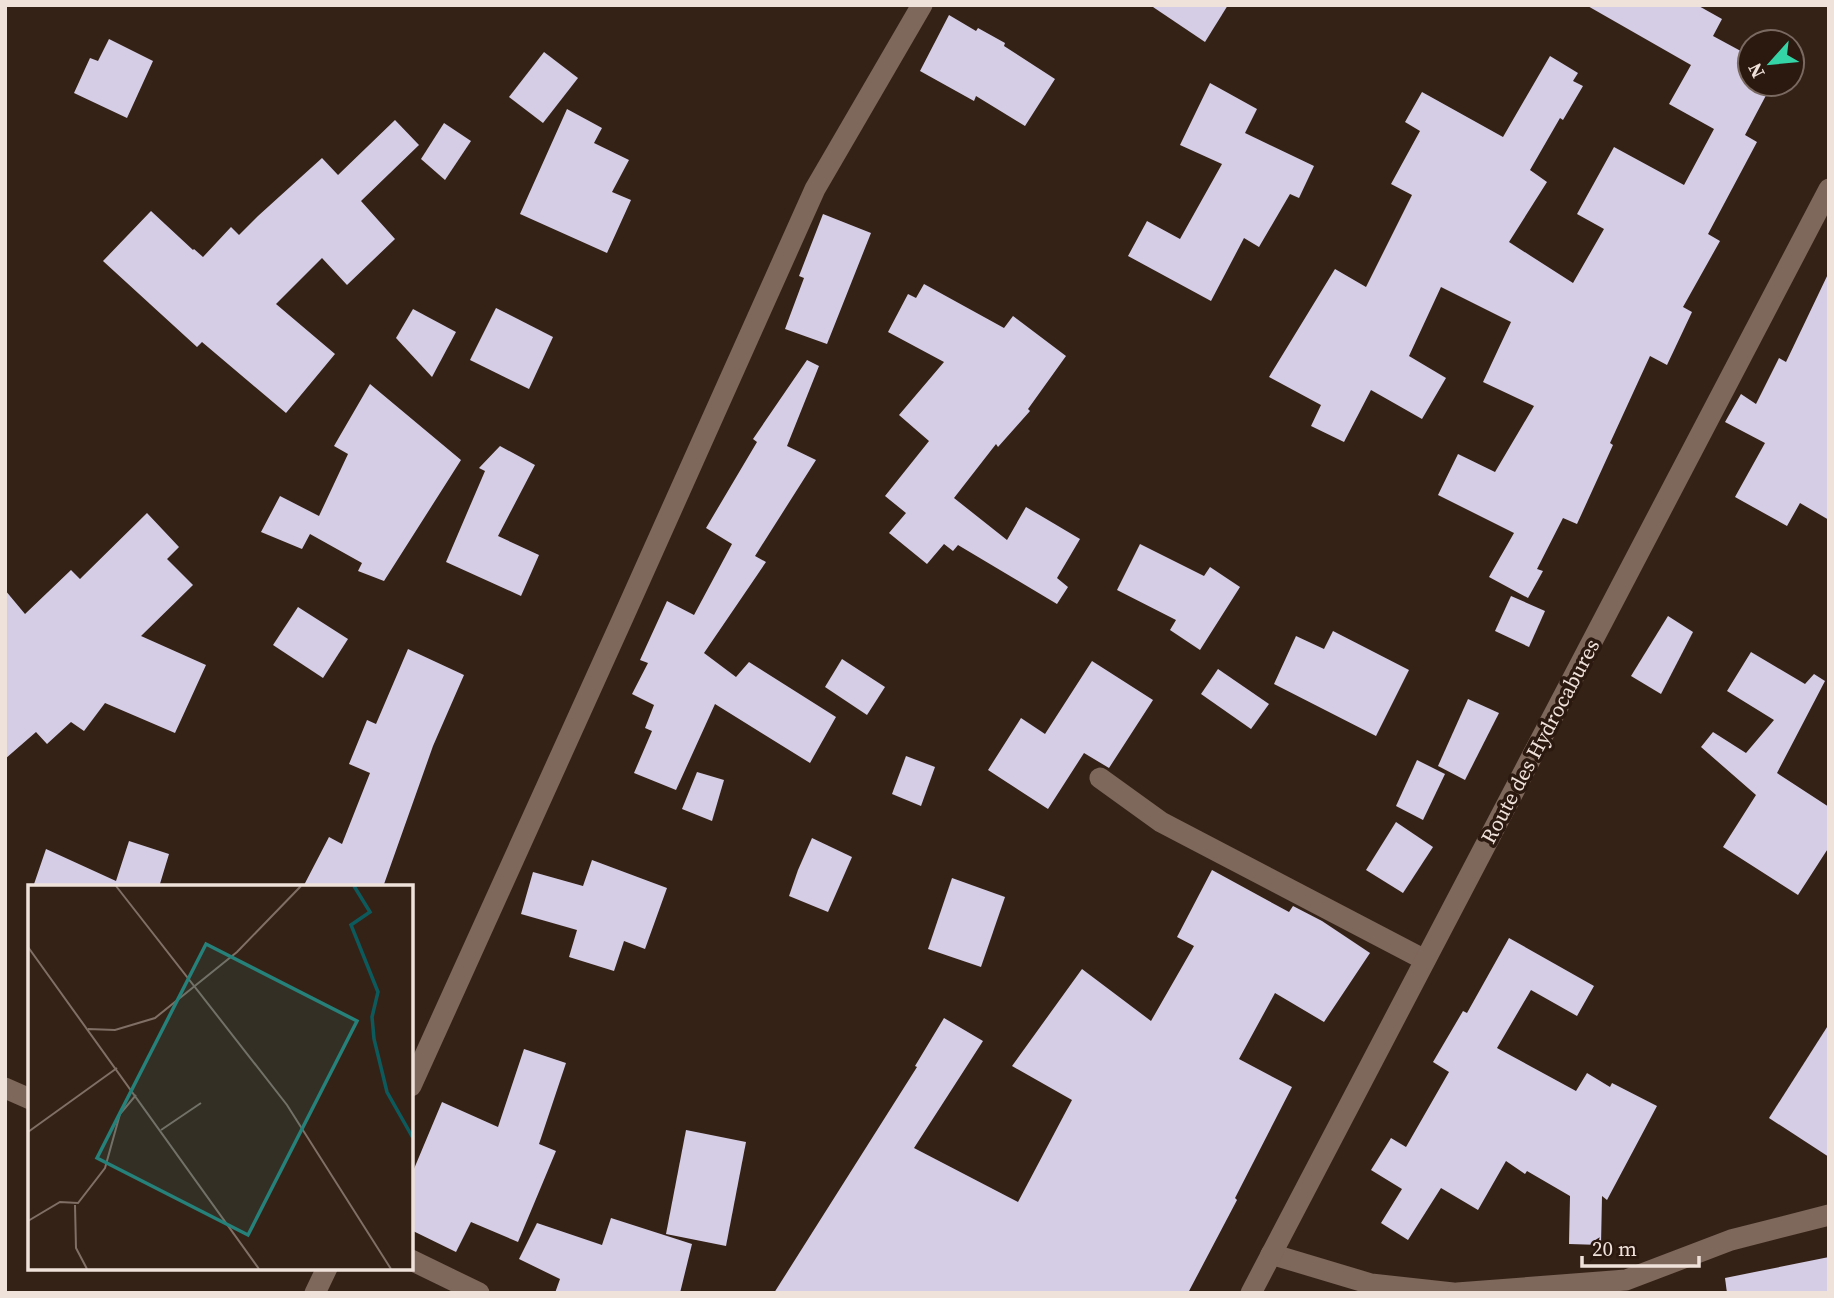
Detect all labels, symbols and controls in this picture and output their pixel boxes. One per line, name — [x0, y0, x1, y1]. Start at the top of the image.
north arrow — [1736, 28, 1806, 98]
text: N — [1741, 59, 1771, 83]
street label: Route des Hydrocabures — [1474, 634, 1606, 848]
inset map — [28, 885, 413, 1270]
scale bar — [1582, 1224, 1699, 1268]
text: 20 m — [1592, 1234, 1637, 1263]

